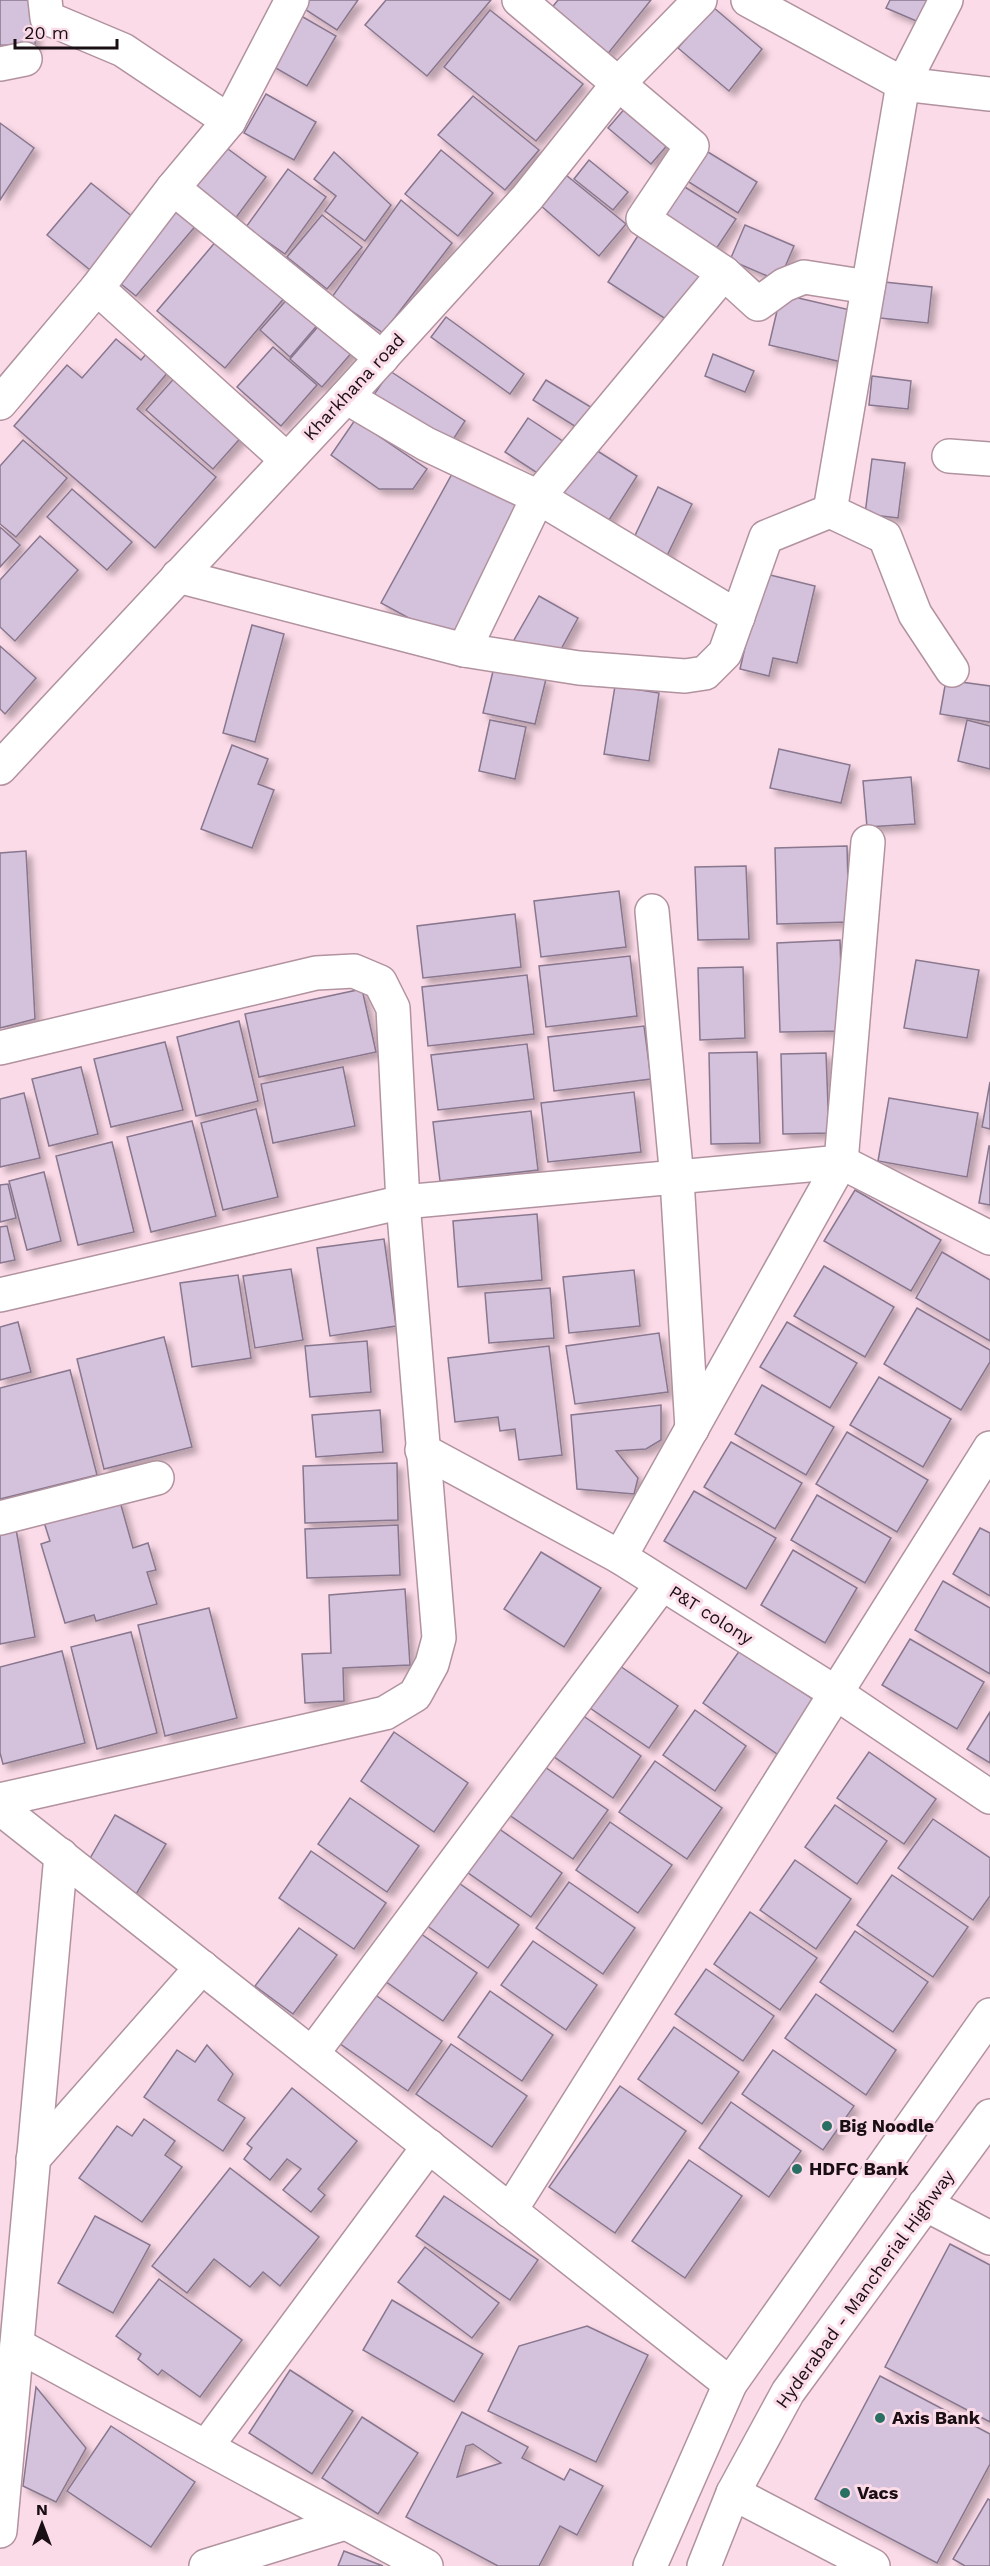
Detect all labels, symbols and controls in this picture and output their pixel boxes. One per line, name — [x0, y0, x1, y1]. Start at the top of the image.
scale bar — [15, 12, 117, 50]
text: 20 m — [24, 22, 69, 43]
street label: Kharkhana road — [299, 329, 409, 444]
street label: P&T colony — [666, 1581, 757, 1649]
place label: Big Noodle — [839, 2115, 934, 2136]
marker: Big Noodle — [820, 2119, 834, 2133]
place label: HDFC Bank — [809, 2158, 910, 2179]
marker: HDFC Bank — [790, 2162, 804, 2176]
street label: Hyderabad - Mancherial Highway — [771, 2165, 959, 2412]
place label: Axis Bank — [892, 2407, 981, 2428]
marker: Axis Bank — [873, 2411, 887, 2425]
place label: Vacs — [857, 2482, 899, 2503]
marker: Vacs — [838, 2486, 852, 2500]
north arrow — [12, 2494, 72, 2554]
text: N — [36, 2500, 48, 2519]

